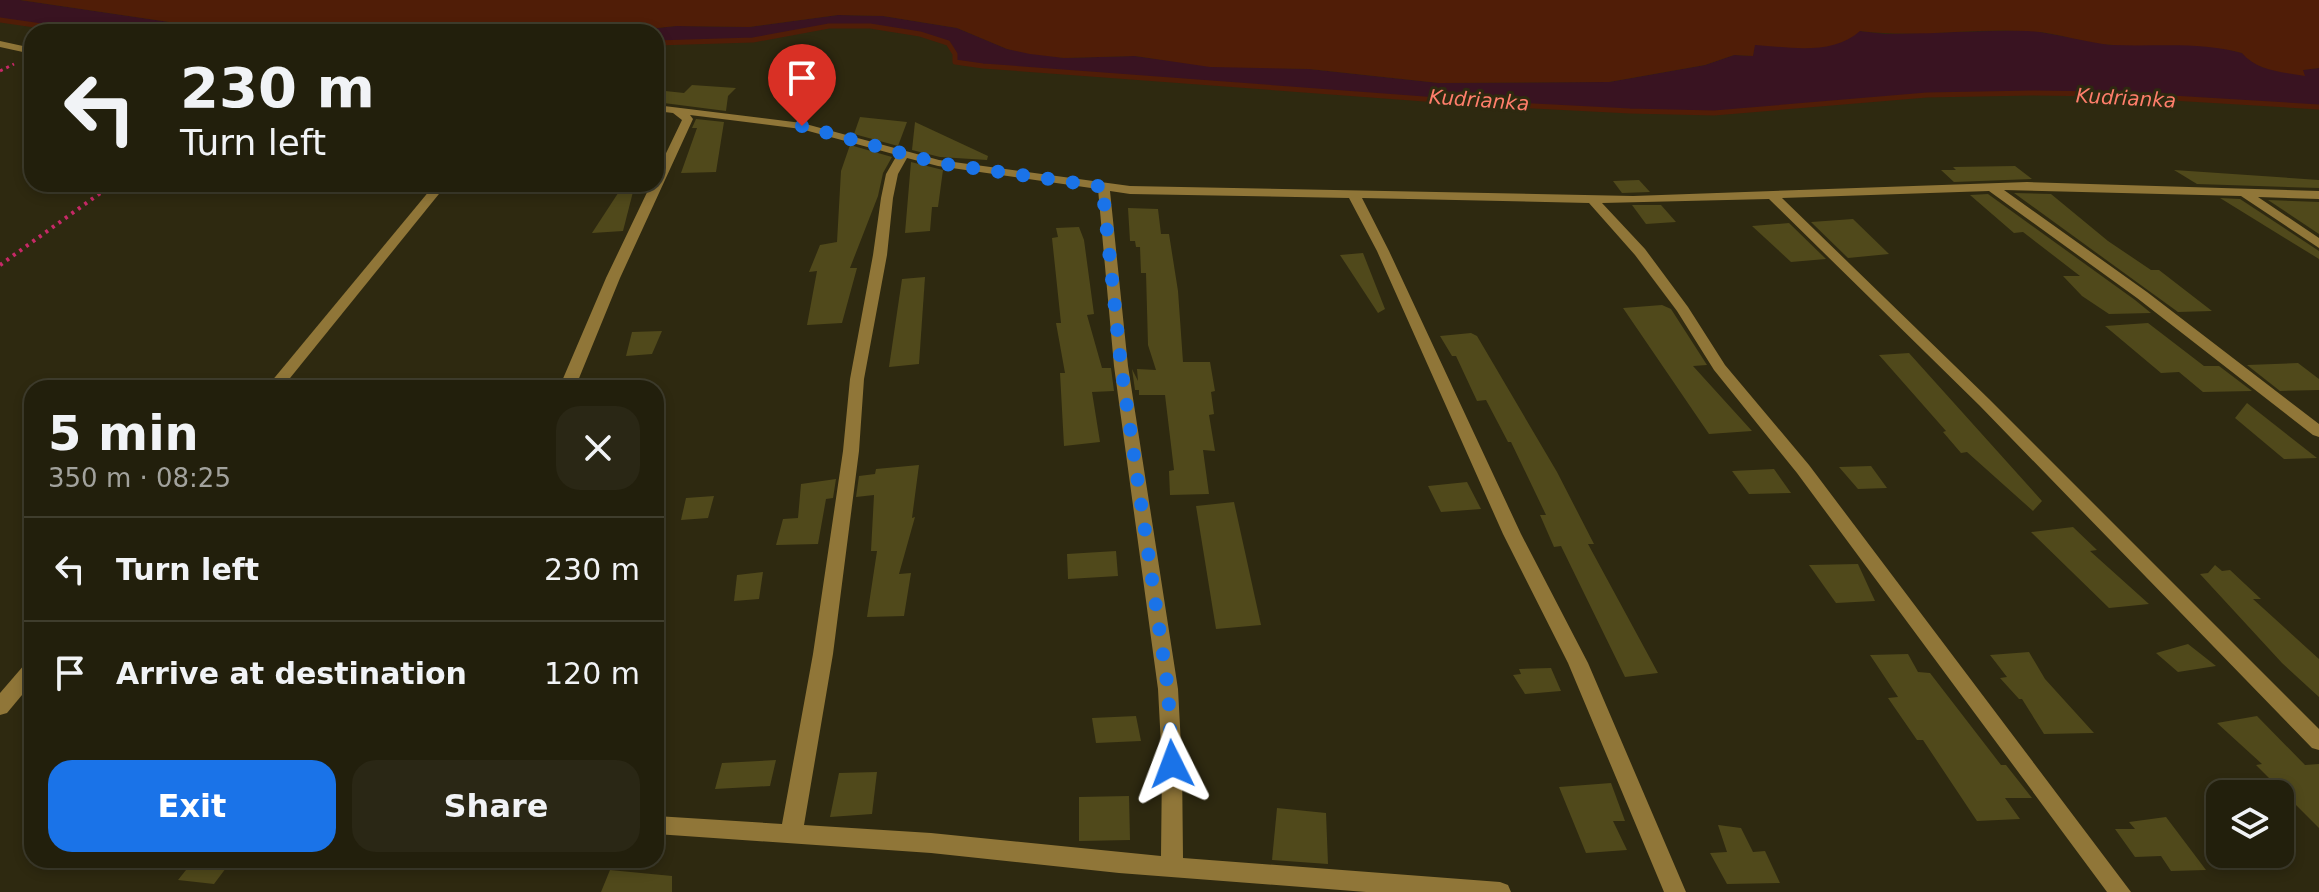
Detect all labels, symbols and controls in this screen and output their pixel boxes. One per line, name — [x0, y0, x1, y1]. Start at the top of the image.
pin — [768, 44, 836, 126]
text: 230 m — [180, 55, 375, 120]
icon: left — [48, 56, 152, 160]
icon: arrive — [780, 56, 824, 100]
water label: Kudrianka — [2075, 83, 2177, 113]
water label: Kudrianka — [1428, 85, 1530, 115]
text: Turn left — [180, 122, 326, 163]
text: 5 min — [48, 405, 199, 461]
button: close — [556, 406, 640, 490]
text: 350 m · 08:25 — [48, 463, 231, 493]
icon: left — [48, 547, 92, 591]
text: Turn left — [116, 552, 259, 587]
text: 230 m — [544, 552, 640, 587]
icon: arrive — [48, 651, 92, 695]
text: Arrive at destination — [116, 656, 467, 691]
text: 120 m — [544, 656, 640, 691]
position arrow — [1130, 722, 1214, 806]
button: Exit — [48, 760, 336, 852]
button: Share — [352, 760, 640, 852]
map controls — [2206, 780, 2294, 868]
button: layers — [2206, 780, 2294, 868]

